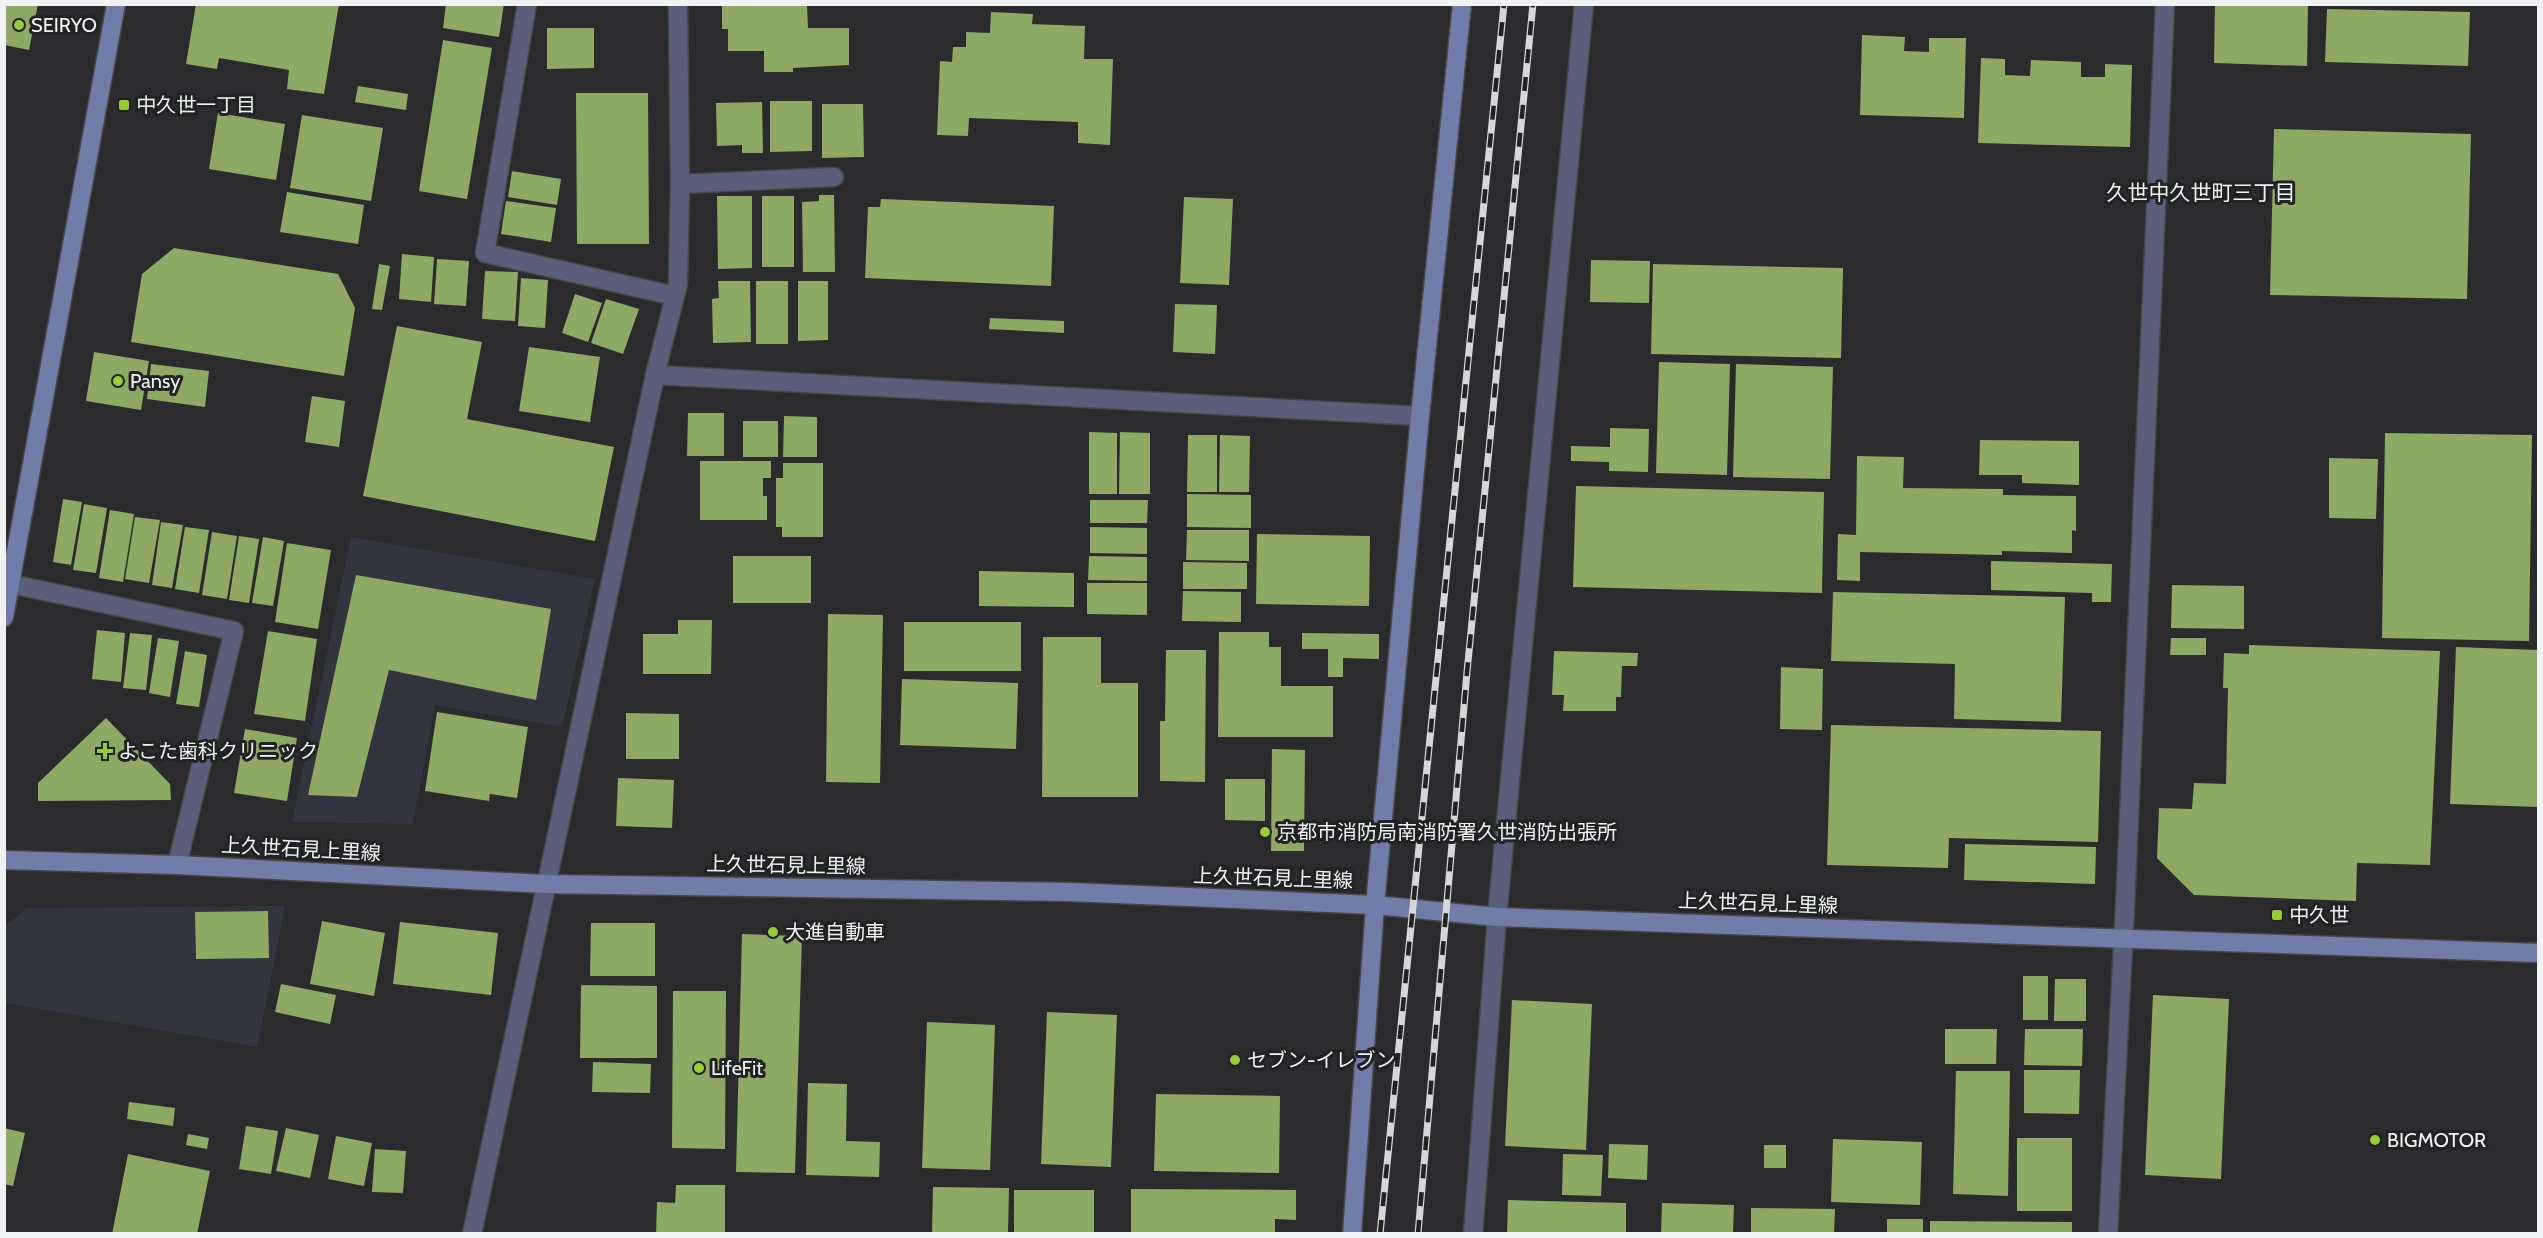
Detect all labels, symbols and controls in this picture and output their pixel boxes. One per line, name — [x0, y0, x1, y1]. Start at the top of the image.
place label: SEIRYO — [31, 13, 97, 37]
marker: SEIRYO — [12, 18, 26, 32]
place label: 中久世一丁目 — [136, 93, 256, 117]
marker: 中久世一丁目 — [117, 98, 131, 112]
district label: 久世中久世町三丁目 — [2107, 180, 2296, 205]
place label: Pansy — [130, 369, 180, 393]
marker: Pansy — [111, 374, 125, 388]
place label: よこた歯科クリニック — [118, 739, 318, 763]
marker: よこた歯科クリニック — [96, 742, 114, 760]
place label: 京都市消防局南消防署久世消防出張所 — [1277, 820, 1617, 844]
marker: 京都市消防局南消防署久世消防出張所 — [1258, 825, 1272, 839]
street label: 上久世石見上里線 — [220, 833, 382, 865]
street label: 上久世石見上里線 — [706, 852, 866, 878]
street label: 上久世石見上里線 — [1193, 863, 1353, 893]
street label: 上久世石見上里線 — [1678, 888, 1838, 918]
place label: 中久世 — [2289, 903, 2349, 927]
marker: 中久世 — [2270, 908, 2284, 922]
place label: 大進自動車 — [785, 920, 885, 944]
marker: 大進自動車 — [766, 925, 780, 939]
place label: セブン-イレブン — [1247, 1048, 1395, 1072]
marker: セブン-イレブン — [1228, 1053, 1242, 1067]
place label: LifeFit — [711, 1056, 763, 1080]
marker: LifeFit — [692, 1061, 706, 1075]
place label: BIGMOTOR — [2387, 1128, 2486, 1152]
marker: BIGMOTOR — [2368, 1133, 2382, 1147]

